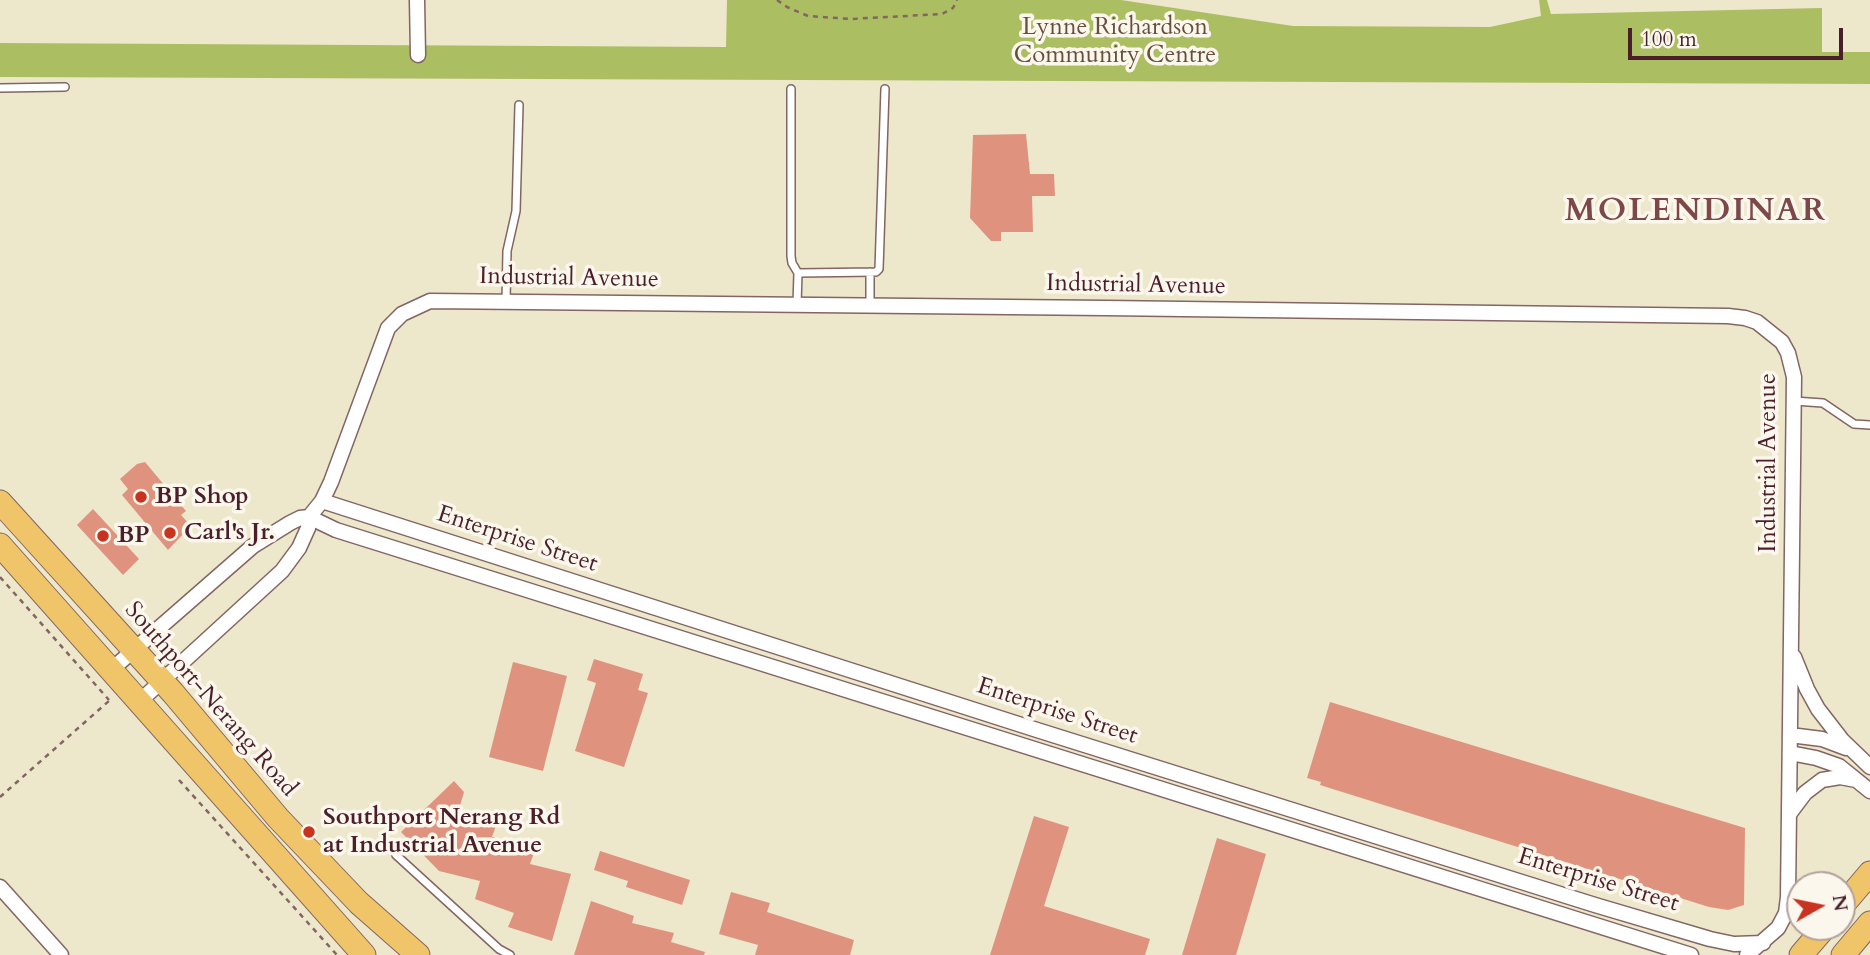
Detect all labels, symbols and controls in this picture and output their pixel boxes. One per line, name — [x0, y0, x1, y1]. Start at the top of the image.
park label: Lynne Richardson Community Centre — [1014, 14, 1216, 70]
scale bar — [1632, 14, 1847, 58]
text: 100 m — [1641, 25, 1697, 54]
district label: MOLENDINAR — [1566, 194, 1826, 232]
street label: Industrial Avenue — [479, 263, 659, 295]
street label: Industrial Avenue — [1046, 270, 1226, 302]
street label: Industrial Avenue — [1755, 373, 1783, 553]
place label: BP Shop — [155, 483, 249, 511]
marker: BP Shop — [133, 489, 149, 505]
street label: Enterprise Street — [433, 500, 601, 580]
place label: Carl's Jr. — [184, 519, 275, 547]
place label: BP — [117, 522, 150, 550]
marker: Carl's Jr. — [162, 525, 178, 541]
marker: BP — [95, 528, 111, 544]
street label: Southport-Nerang Road — [118, 597, 302, 803]
street label: Enterprise Street — [973, 672, 1141, 752]
place label: Southport Nerang Rd at Industrial Avenue — [323, 804, 560, 860]
marker: Southport Nerang Rd at Industrial Avenue — [301, 824, 317, 840]
street label: Enterprise Street — [1514, 843, 1682, 919]
north arrow — [1786, 871, 1856, 941]
text: N — [1826, 893, 1854, 913]

